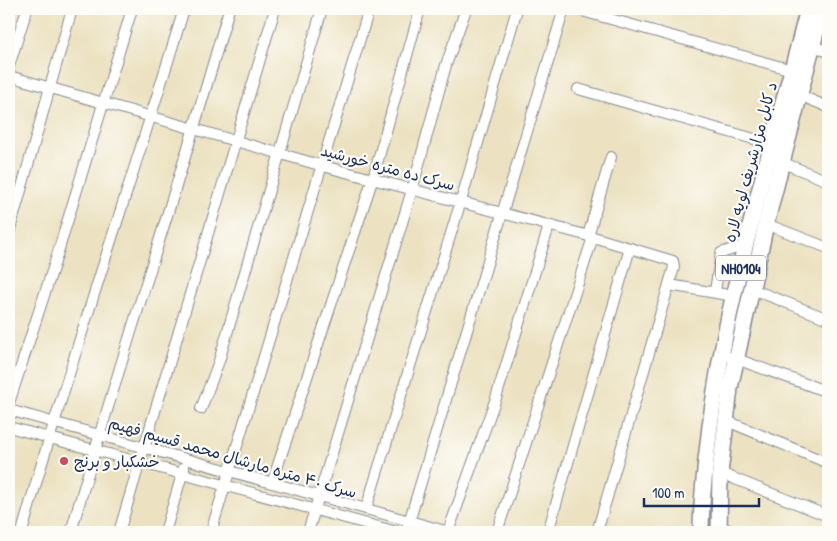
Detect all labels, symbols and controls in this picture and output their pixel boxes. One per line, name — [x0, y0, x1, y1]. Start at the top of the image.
street label: د کابل مزارشریف لویه لاره — [718, 79, 782, 245]
street label: سرک ده متره خورشید — [318, 138, 458, 196]
road number: NH0104 — [716, 256, 766, 280]
street label: سرک ۴۰ متره مارشال محمد قسیم فهیم — [106, 411, 360, 505]
place label: خشکبار و برنج — [74, 450, 160, 472]
marker: خشکبار و برنج — [58, 455, 70, 467]
scale bar — [644, 476, 760, 508]
text: 100 m — [652, 482, 685, 503]

